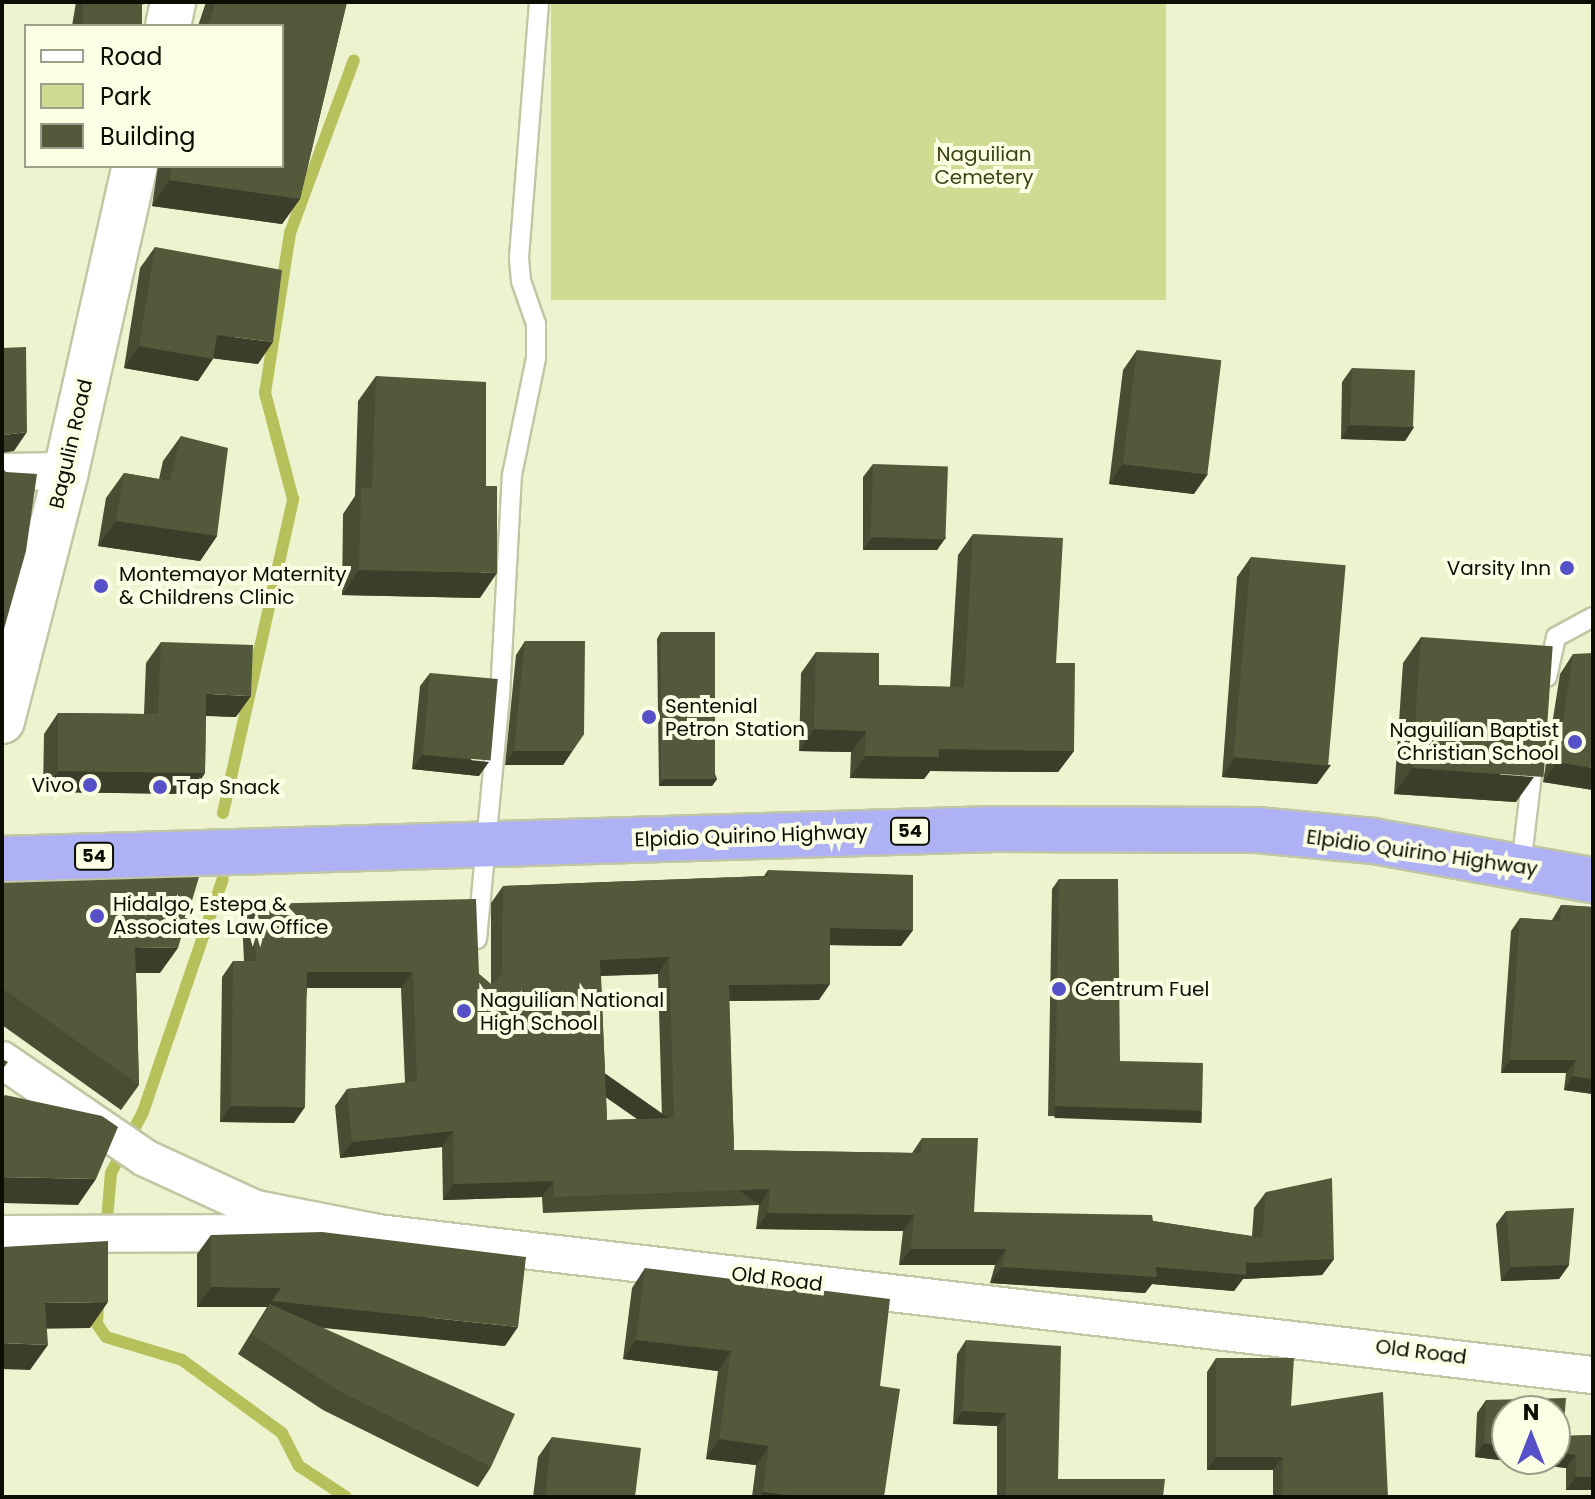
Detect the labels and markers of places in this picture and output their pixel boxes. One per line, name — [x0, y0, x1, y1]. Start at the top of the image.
place label: Varsity Inn — [1447, 556, 1551, 580]
marker: Varsity Inn — [1558, 559, 1576, 577]
place label: Montemayor Maternity & Childrens Clinic — [119, 562, 347, 609]
marker: Montemayor Maternity & Childrens Clinic — [90, 575, 112, 597]
place label: Sentenial Petron Station — [665, 694, 805, 741]
marker: Sentenial Petron Station — [640, 708, 658, 726]
place label: Naguilian Baptist Christian School — [1389, 718, 1559, 765]
marker: Naguilian Baptist Christian School — [1566, 733, 1584, 751]
place label: Vivo — [32, 773, 74, 797]
place label: Tap Snack — [176, 775, 280, 799]
marker: Vivo — [81, 776, 99, 794]
marker: Tap Snack — [151, 778, 169, 796]
place label: Hidalgo, Estepa & Associates Law Office — [113, 892, 328, 939]
marker: Hidalgo, Estepa & Associates Law Office — [88, 907, 106, 925]
place label: Centrum Fuel — [1075, 977, 1209, 1001]
marker: Centrum Fuel — [1050, 980, 1068, 998]
place label: Naguilian National High School — [480, 988, 664, 1035]
marker: Naguilian National High School — [455, 1002, 473, 1020]

